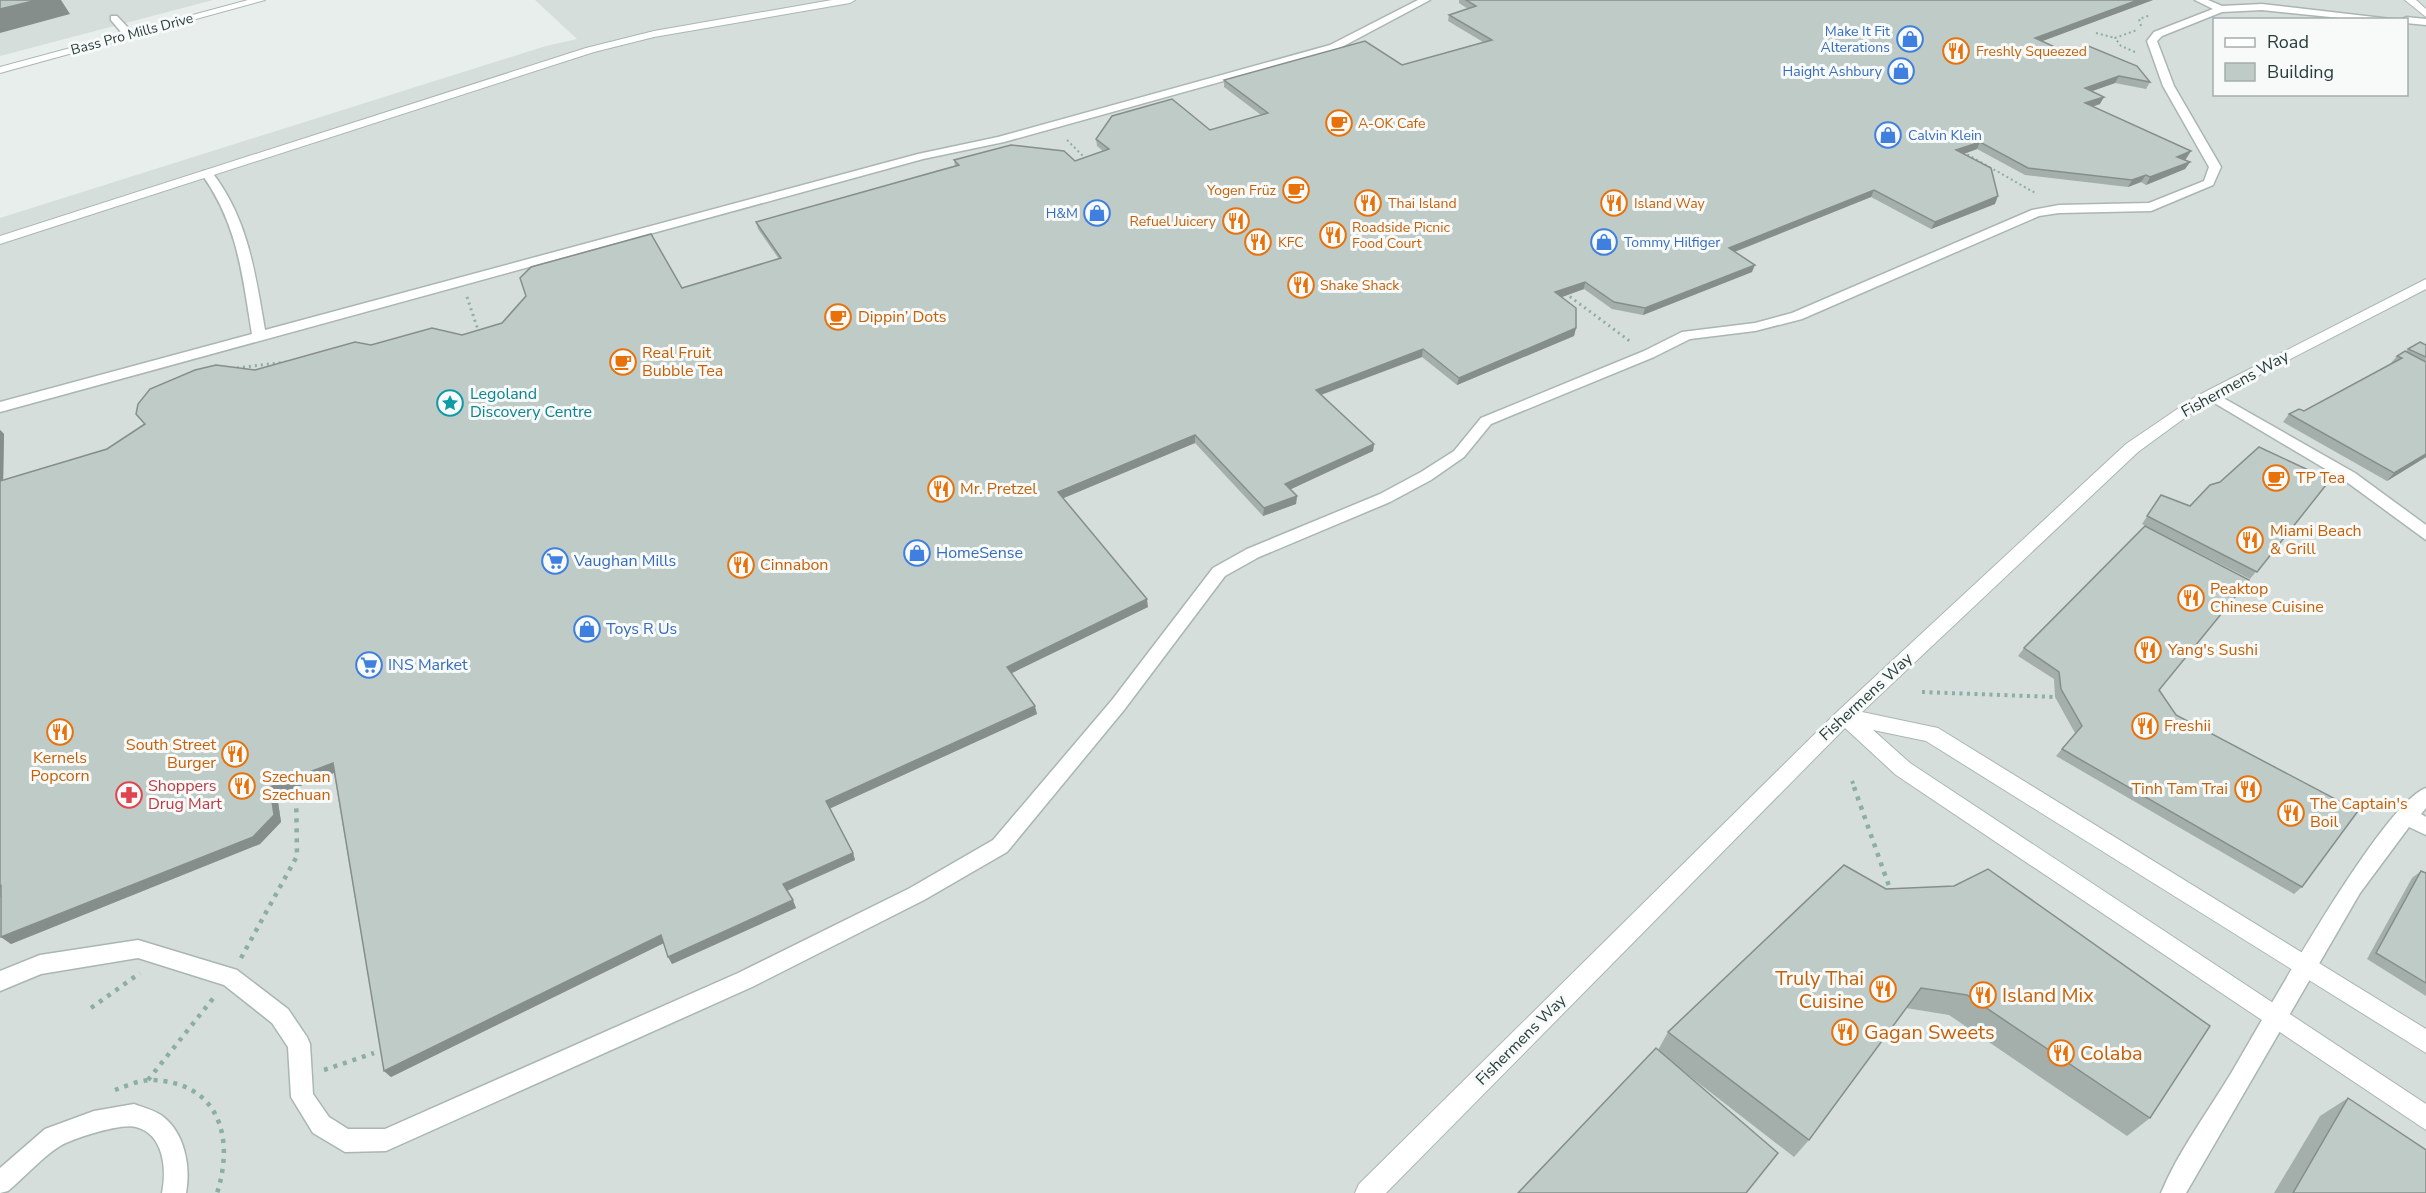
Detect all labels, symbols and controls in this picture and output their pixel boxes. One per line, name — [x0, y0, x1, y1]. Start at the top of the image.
street label: Bass Pro Mills Drive — [69, 9, 195, 59]
legend — [2213, 18, 2408, 96]
place label: Make It Fit Alterations — [1821, 22, 1890, 57]
shop icon: Make It Fit Alterations — [1895, 24, 1925, 54]
text: Road — [2267, 30, 2309, 54]
restaurant icon: Freshly Squeezed — [1941, 36, 1971, 66]
place label: Freshly Squeezed — [1976, 42, 2087, 61]
shop icon: Haight Ashbury — [1886, 56, 1916, 86]
text: Building — [2267, 60, 2334, 84]
place label: Haight Ashbury — [1783, 62, 1883, 81]
cafe icon: A-OK Cafe — [1324, 108, 1354, 138]
place label: A-OK Cafe — [1358, 114, 1426, 133]
shop icon: Calvin Klein — [1873, 120, 1903, 150]
place label: Calvin Klein — [1908, 126, 1982, 145]
cafe icon: Yogen Früz — [1281, 175, 1311, 205]
place label: Yogen Früz — [1206, 181, 1277, 200]
restaurant icon: Thai Island — [1353, 188, 1383, 218]
restaurant icon: Island Way — [1599, 188, 1629, 218]
place label: Thai Island — [1388, 194, 1457, 213]
place label: Island Way — [1634, 194, 1706, 213]
shop icon: H&M — [1082, 198, 1112, 228]
place label: H&M — [1046, 204, 1078, 223]
restaurant icon: Refuel Juicery — [1221, 206, 1251, 236]
place label: Refuel Juicery — [1130, 212, 1217, 231]
place label: Roadside Picnic Food Court — [1352, 218, 1451, 253]
restaurant icon: Roadside Picnic Food Court — [1318, 220, 1348, 250]
restaurant icon: KFC — [1243, 227, 1273, 257]
shop icon: Tommy Hilfiger — [1589, 227, 1619, 257]
place label: KFC — [1278, 233, 1304, 252]
place label: Tommy Hilfiger — [1624, 233, 1720, 252]
restaurant icon: Shake Shack — [1286, 270, 1316, 300]
place label: Shake Shack — [1320, 276, 1400, 295]
cafe icon: Dippin’ Dots — [823, 302, 853, 332]
place label: Dippin’ Dots — [858, 306, 946, 328]
place label: Real Fruit Bubble Tea — [642, 342, 723, 382]
street label: Fishermens Way — [2177, 345, 2293, 423]
cafe icon: Real Fruit Bubble Tea — [608, 347, 638, 377]
place label: Legoland Discovery Centre — [470, 383, 592, 423]
place icon: Legoland Discovery Centre — [435, 388, 465, 418]
cafe icon: TP Tea — [2261, 463, 2291, 493]
place label: TP Tea — [2296, 467, 2345, 489]
restaurant icon: Mr. Pretzel — [926, 474, 956, 504]
place label: Mr. Pretzel — [960, 478, 1037, 500]
place label: Miami Beach & Grill — [2270, 520, 2362, 560]
restaurant icon: Miami Beach & Grill — [2235, 525, 2265, 555]
shop icon: HomeSense — [902, 538, 932, 568]
place label: HomeSense — [936, 542, 1023, 564]
supermarket icon: Vaughan Mills — [540, 546, 570, 576]
place label: Vaughan Mills — [573, 550, 676, 572]
restaurant icon: Cinnabon — [726, 550, 756, 580]
place label: Cinnabon — [760, 554, 828, 576]
place label: Peaktop Chinese Cuisine — [2210, 578, 2324, 618]
restaurant icon: Peaktop Chinese Cuisine — [2176, 583, 2206, 613]
shop icon: Toys R Us — [572, 614, 602, 644]
place label: Toys R Us — [606, 618, 677, 640]
restaurant icon: Yang's Sushi — [2133, 635, 2163, 665]
place label: Yang's Sushi — [2167, 639, 2258, 661]
street label: Fishermens Way — [1815, 648, 1918, 746]
supermarket icon: INS Market — [354, 650, 384, 680]
place label: INS Market — [388, 654, 468, 676]
restaurant icon: Freshii — [2130, 711, 2160, 741]
place label: Freshii — [2164, 715, 2211, 737]
restaurant icon: Kernels Popcorn — [45, 717, 75, 747]
place label: South Street Burger — [126, 734, 216, 774]
restaurant icon: South Street Burger — [220, 739, 250, 769]
place label: Kernels Popcorn — [31, 747, 89, 787]
place label: Szechuan Szechuan — [262, 766, 331, 806]
restaurant icon: Szechuan Szechuan — [227, 771, 257, 801]
restaurant icon: Tinh Tam Trai — [2233, 774, 2263, 804]
place label: Shoppers Drug Mart — [148, 775, 222, 815]
place label: Tinh Tam Trai — [2131, 778, 2228, 800]
pharmacy icon: Shoppers Drug Mart — [114, 780, 144, 810]
place label: The Captain's Boil — [2310, 793, 2408, 833]
restaurant icon: The Captain's Boil — [2276, 798, 2306, 828]
place label: Truly Thai Cuisine — [1775, 965, 1864, 1015]
restaurant icon: Truly Thai Cuisine — [1868, 974, 1898, 1004]
restaurant icon: Island Mix — [1968, 980, 1998, 1010]
place label: Island Mix — [2002, 982, 2094, 1009]
street label: Fishermens Way — [1471, 989, 1572, 1090]
restaurant icon: Gagan Sweets — [1830, 1017, 1860, 1047]
place label: Gagan Sweets — [1864, 1019, 1995, 1046]
restaurant icon: Colaba — [2046, 1038, 2076, 1068]
place label: Colaba — [2080, 1040, 2143, 1067]

